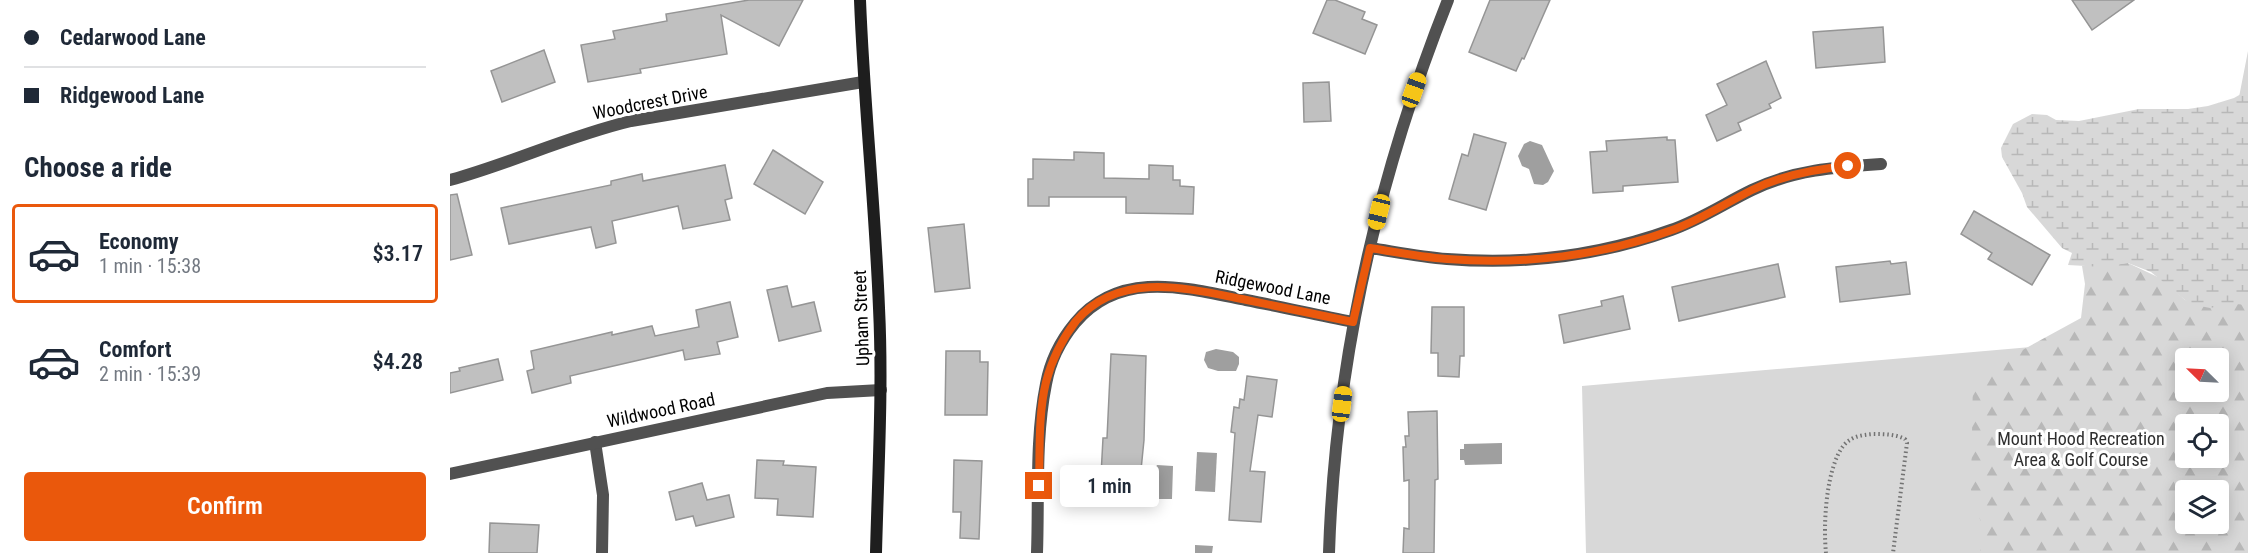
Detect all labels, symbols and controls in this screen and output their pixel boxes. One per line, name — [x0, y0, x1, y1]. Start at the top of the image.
text: Cedarwood Lane — [60, 25, 206, 50]
car — [1399, 70, 1429, 110]
street label: Woodcrest Drive — [591, 81, 709, 123]
text: Ridgewood Lane — [60, 83, 204, 108]
text: Choose a ride — [24, 152, 172, 184]
route start — [1834, 152, 1861, 179]
car — [1366, 192, 1392, 232]
icon: car — [27, 227, 81, 281]
text: Economy — [99, 229, 179, 254]
text: $3.17 — [372, 241, 423, 266]
text: 1 min · 15:38 — [99, 254, 201, 278]
street label: Ridgewood Lane — [1214, 266, 1332, 308]
street label: Upham Street — [849, 270, 873, 366]
icon: car — [27, 335, 81, 389]
text: Comfort — [99, 337, 172, 362]
north arrow — [2175, 348, 2229, 402]
map controls — [2175, 348, 2229, 534]
text: $4.28 — [372, 349, 423, 374]
text: 2 min · 15:39 — [99, 362, 201, 386]
car — [1331, 385, 1353, 423]
street label: Wildwood Road — [605, 388, 717, 432]
button: locate — [2175, 414, 2229, 468]
park label: Mount Hood Recreation Area & Golf Course — [1997, 428, 2165, 470]
callout: 1 min — [1060, 465, 1159, 507]
button: Confirm — [24, 472, 426, 541]
route end — [1025, 472, 1052, 499]
text: 1 min — [1087, 474, 1132, 498]
button: layers — [2175, 480, 2229, 534]

